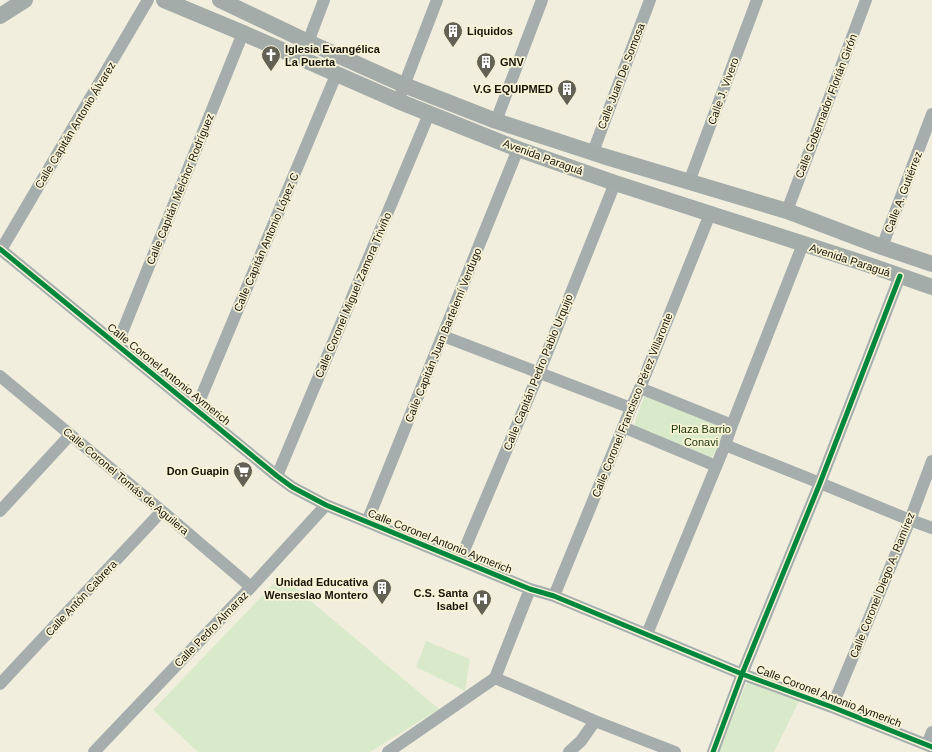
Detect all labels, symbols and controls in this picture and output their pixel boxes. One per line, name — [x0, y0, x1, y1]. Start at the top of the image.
building icon: Liquidos — [442, 20, 464, 48]
street label: Calle Juan De Somosa — [595, 21, 647, 131]
place label: Liquidos — [467, 25, 513, 37]
street label: Calle Gobernador Florián Girón — [793, 32, 859, 180]
place label: Iglesia Evangélica La Puerta — [285, 43, 381, 68]
church icon: Iglesia Evangélica La Puerta — [260, 44, 282, 72]
building icon: GNV — [475, 51, 497, 79]
place label: GNV — [500, 56, 525, 68]
street label: Calle J. Vivero — [705, 56, 741, 126]
street label: Calle Capitán Antonio Álvarez — [32, 60, 118, 190]
building icon: V.G EQUIPMED — [556, 78, 578, 106]
place label: V.G EQUIPMED — [473, 83, 553, 95]
street label: Calle Capitán Melchor Rodríguez — [144, 112, 216, 266]
street label: Avenida Paraguá — [501, 137, 585, 177]
street label: Calle A. Gutiérrez — [882, 150, 924, 234]
street label: Calle Capitán Antonio López C — [231, 171, 301, 313]
street label: Calle Coronel Miguel Zamora Triviño — [313, 210, 393, 380]
street label: Avenida Paraguá — [808, 241, 893, 279]
street label: Calle Capitán Juan Bartelemí Verdugo — [402, 246, 484, 424]
street label: Calle Capitán Pedro Pablo Urquijo — [501, 292, 575, 452]
street label: Calle Coronel Francisco Pérez Villaronte — [589, 311, 675, 499]
street label: Calle Coronel Antonio Aymerich — [105, 321, 233, 427]
park label: Plaza Barrio Conavi — [671, 423, 731, 448]
street label: Calle Coronel Tomás de Aguilera — [61, 425, 192, 538]
supermarket icon: Don Guapin — [232, 460, 254, 488]
place label: Don Guapin — [167, 465, 229, 477]
street label: Calle Coronel Antonio Aymerich — [366, 506, 514, 576]
street label: Calle Coronel Diego A. Ramírez — [847, 510, 917, 660]
street label: Calle Antón Cabrera — [43, 557, 120, 638]
place label: Unidad Educativa Wenseslao Montero — [264, 576, 369, 601]
building icon: Unidad Educativa Wenseslao Montero — [371, 577, 393, 605]
place label: C.S. Santa Isabel — [414, 587, 469, 612]
hospital icon: C.S. Santa Isabel — [471, 588, 493, 616]
street label: Calle Pedro Almaraz — [172, 589, 250, 669]
street label: Calle Coronel Antonio Aymerich — [755, 663, 903, 729]

